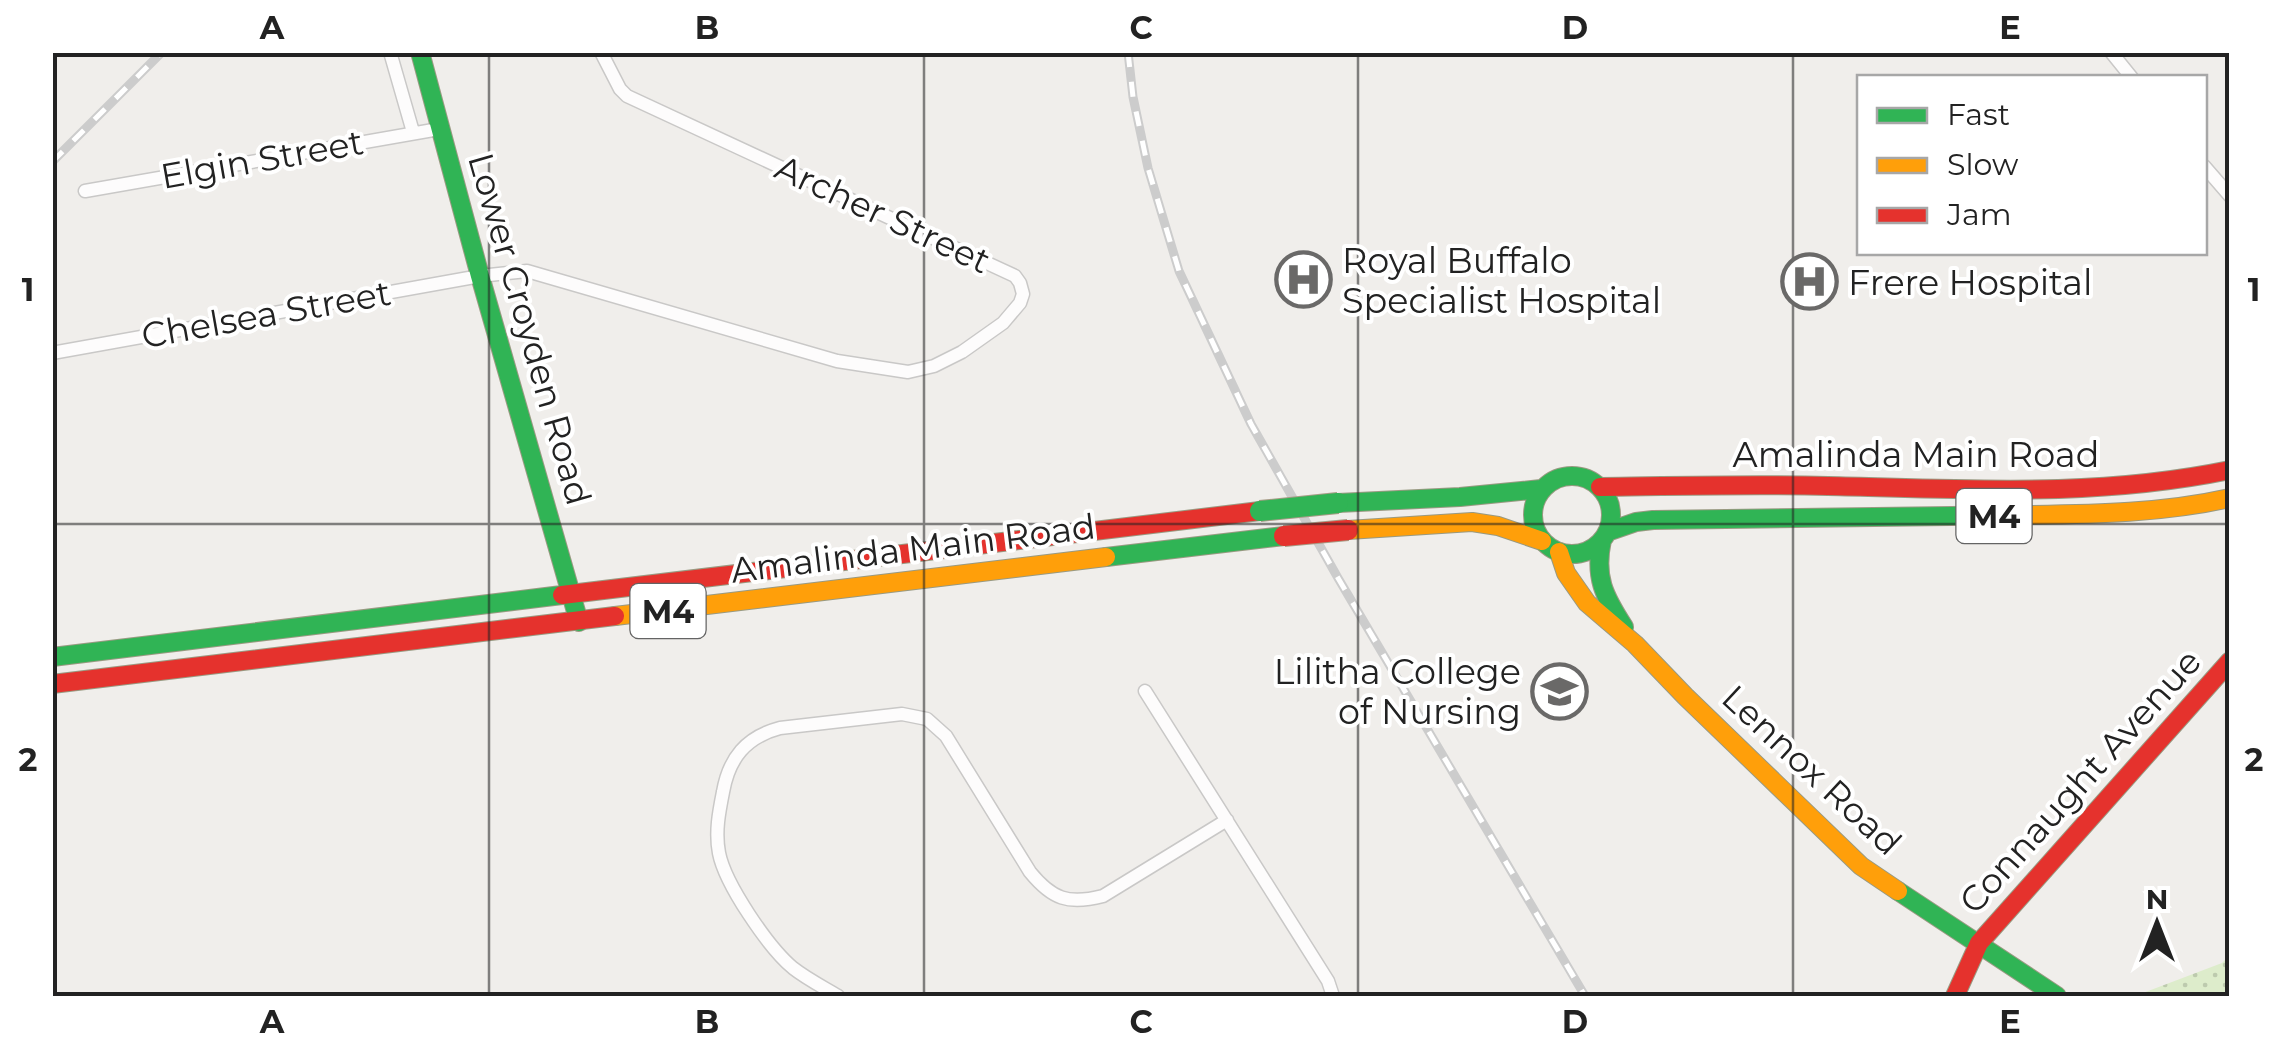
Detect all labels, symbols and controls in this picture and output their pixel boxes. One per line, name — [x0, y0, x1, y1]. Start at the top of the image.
text: A — [259, 8, 285, 47]
text: B — [695, 8, 719, 47]
text: C — [1129, 8, 1153, 47]
text: D — [1562, 8, 1588, 47]
text: E — [1999, 8, 2021, 47]
legend — [1857, 75, 2207, 255]
text: Fast — [1947, 96, 2010, 133]
street label: Elgin Street — [157, 120, 367, 198]
street label: Archer Street — [769, 146, 997, 282]
text: Slow — [1947, 146, 2019, 183]
street label: Lower Croyden Road — [459, 148, 601, 510]
text: Jam — [1946, 196, 2012, 233]
place label: Royal Buffalo Specialist Hospital — [1342, 239, 1661, 322]
hospital icon: Royal Buffalo Specialist Hospital — [1273, 250, 1333, 310]
hospital icon: Frere Hospital — [1779, 252, 1839, 312]
place label: Frere Hospital — [1848, 261, 2092, 304]
text: 1 — [22, 270, 34, 309]
text: 1 — [2248, 270, 2260, 309]
street label: Chelsea Street — [138, 271, 394, 357]
street label: Amalinda Main Road — [1733, 433, 2099, 476]
road number: M4 — [1956, 489, 2032, 543]
street label: Amalinda Main Road — [728, 504, 1098, 592]
road number: M4 — [630, 584, 706, 638]
street label: Connaught Avenue — [1950, 640, 2210, 922]
place label: Lilitha College of Nursing — [1274, 650, 1521, 733]
school or university icon: Lilitha College of Nursing — [1530, 661, 1590, 721]
street label: Lennox Road — [1713, 676, 1911, 864]
text: 2 — [19, 740, 37, 779]
text: 2 — [2245, 740, 2263, 779]
north arrow — [2107, 874, 2207, 974]
text: N — [2146, 882, 2168, 916]
text: A — [259, 1002, 285, 1041]
text: B — [695, 1002, 719, 1041]
text: C — [1129, 1002, 1153, 1041]
text: D — [1562, 1002, 1588, 1041]
text: E — [1999, 1002, 2021, 1041]

